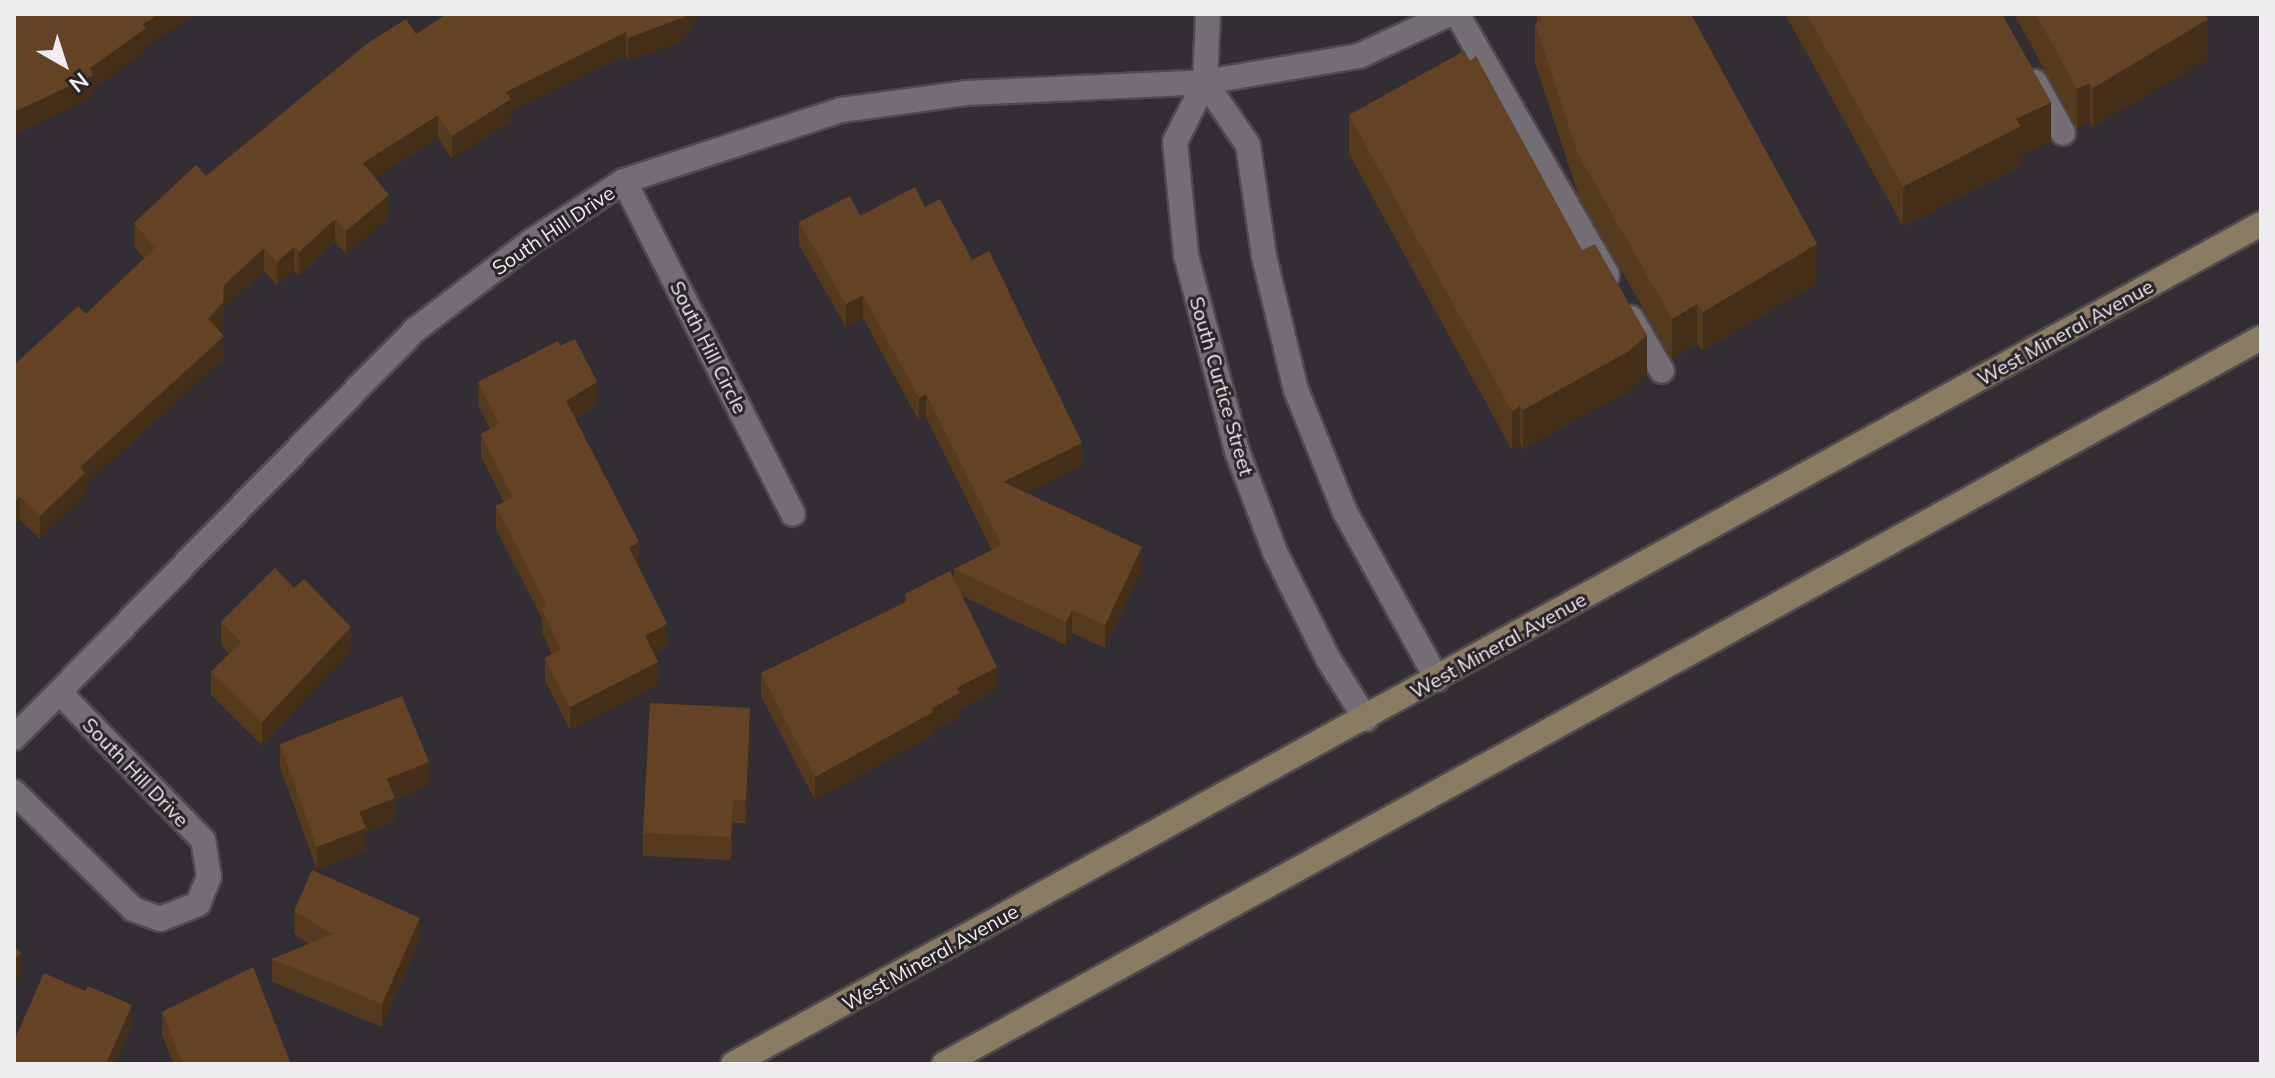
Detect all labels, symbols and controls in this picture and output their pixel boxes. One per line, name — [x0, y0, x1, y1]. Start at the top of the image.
north arrow — [24, 24, 104, 104]
text: N — [64, 67, 94, 99]
street label: South Hill Drive — [487, 180, 619, 280]
street label: West Mineral Avenue — [1973, 274, 2157, 390]
street label: South Hill Circle — [665, 277, 753, 417]
street label: South Curtice Street — [1185, 294, 1259, 478]
street label: West Mineral Avenue — [1406, 587, 1590, 703]
street label: South Hill Drive — [78, 712, 194, 832]
street label: West Mineral Avenue — [838, 899, 1022, 1015]

